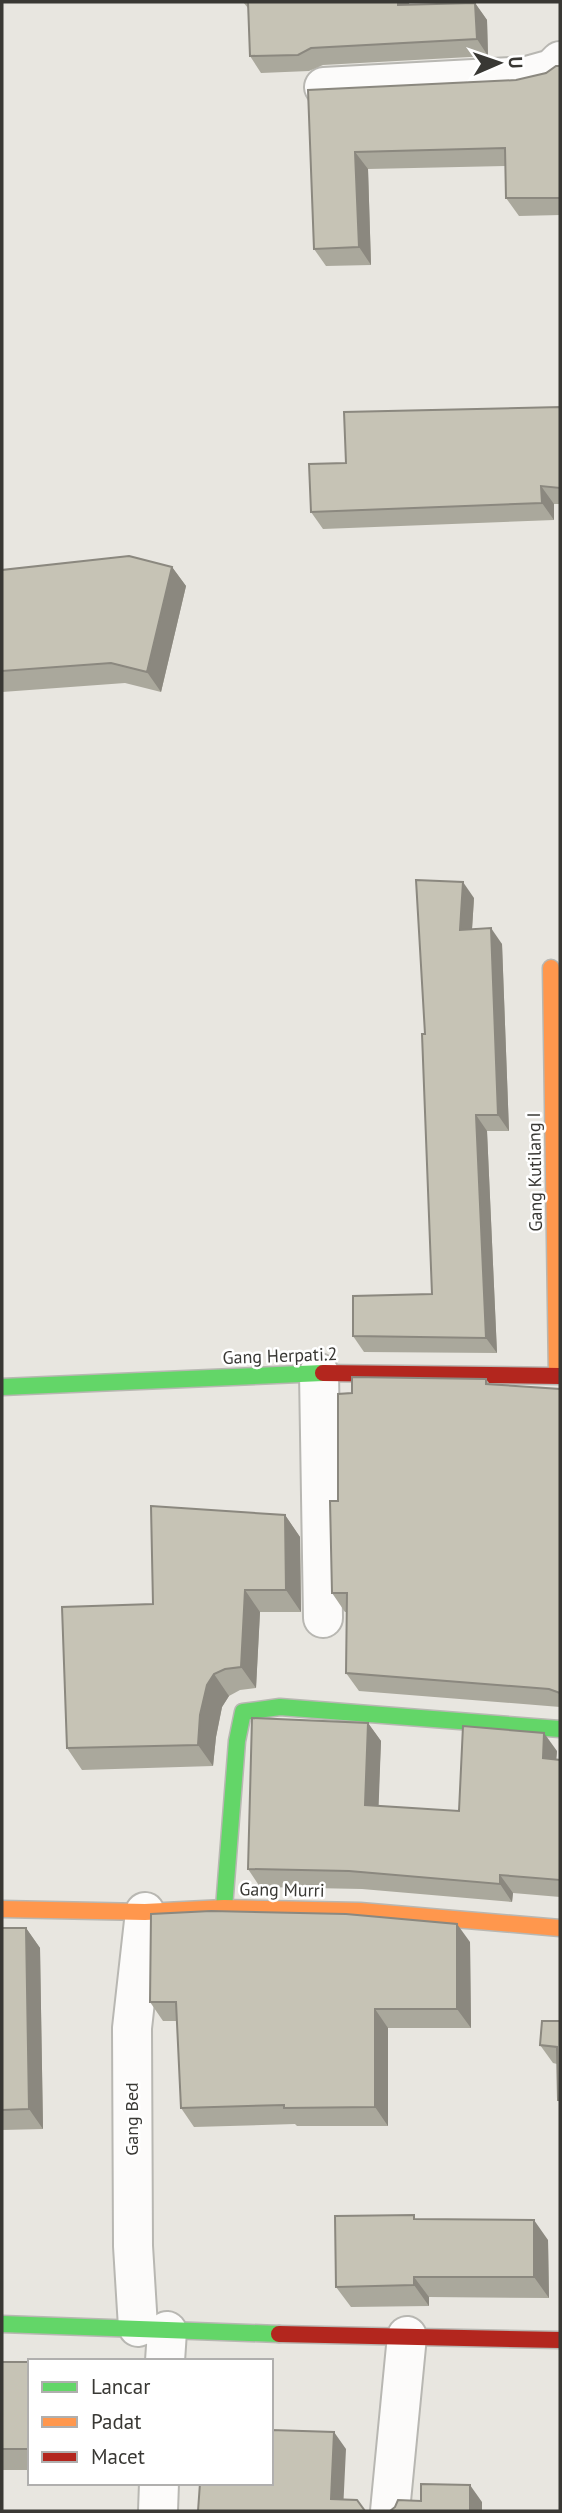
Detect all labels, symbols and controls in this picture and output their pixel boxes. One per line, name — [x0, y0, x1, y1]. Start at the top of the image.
north arrow — [464, 28, 534, 98]
text: U — [504, 56, 528, 69]
street label: Gang Kutilang I — [522, 1112, 547, 1232]
street label: Gang Herpati.2 — [222, 1342, 338, 1369]
street label: Gang Murri — [239, 1877, 325, 1902]
street label: Gang Bed — [120, 2082, 143, 2156]
legend — [28, 2359, 273, 2485]
text: Lancar — [91, 2373, 150, 2400]
text: Padat — [91, 2408, 141, 2435]
text: Macet — [91, 2443, 145, 2470]

